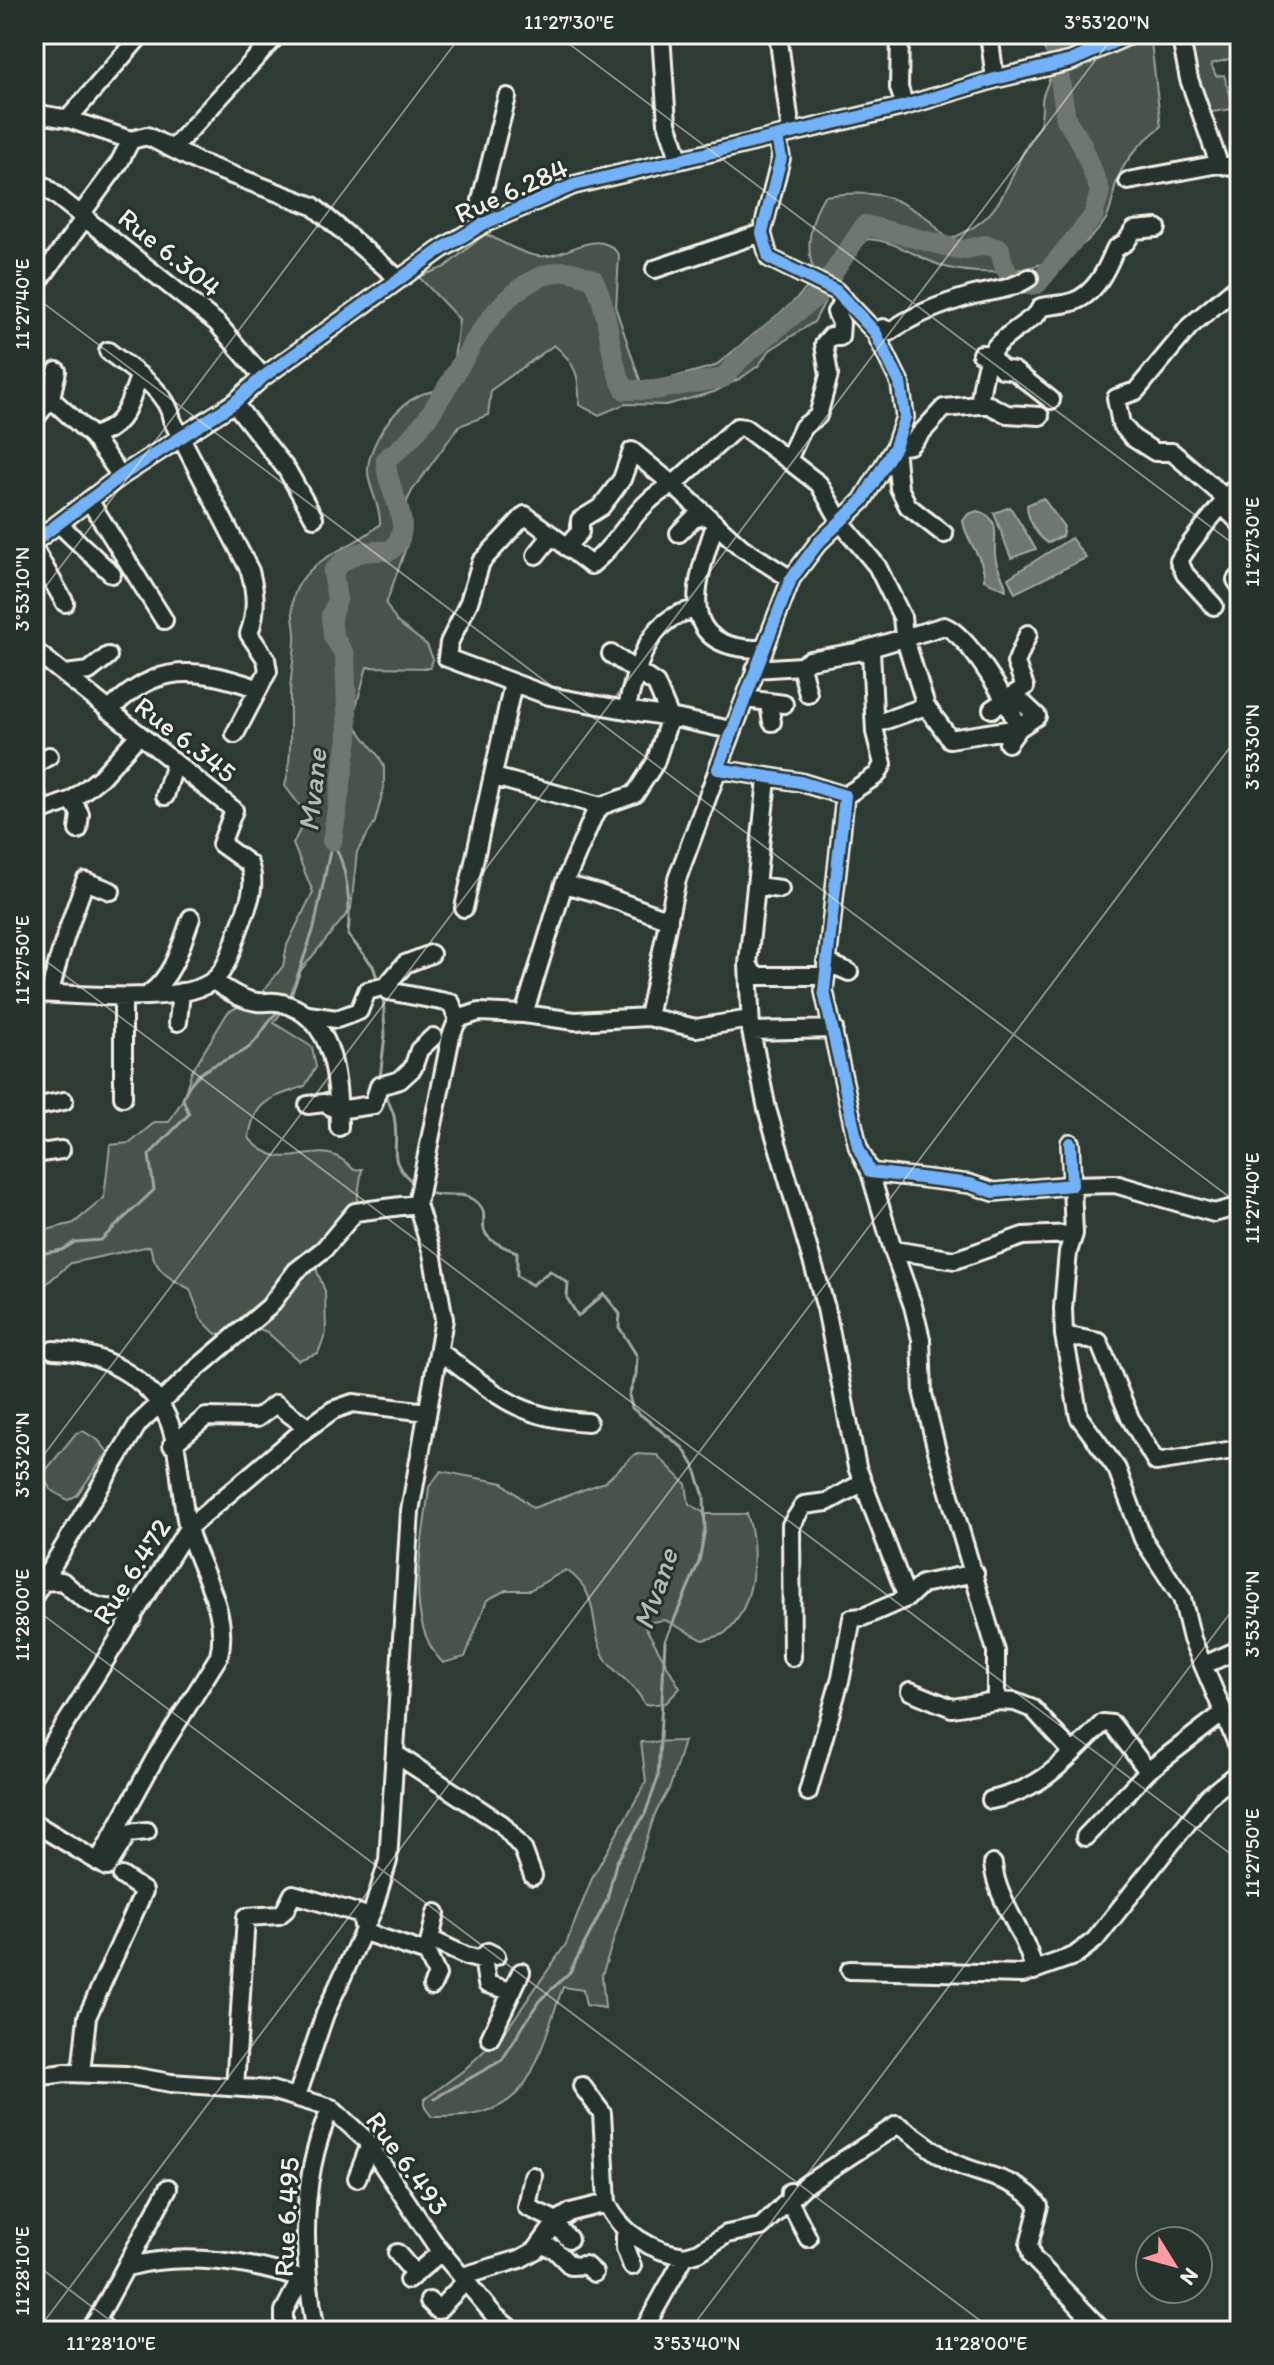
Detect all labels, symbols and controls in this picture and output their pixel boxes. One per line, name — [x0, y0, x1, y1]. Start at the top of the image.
text: 11°27'30"E — [524, 10, 614, 34]
text: 3°53'20"N — [1064, 10, 1150, 34]
street label: Rue 6.284 — [449, 150, 573, 230]
street label: Rue 6.304 — [111, 200, 229, 304]
text: 11°27'40"E — [10, 258, 34, 350]
text: 11°27'30"E — [1240, 497, 1264, 587]
text: 3°53'10"N — [10, 547, 34, 631]
street label: Rue 6.345 — [128, 689, 244, 789]
text: 3°53'30"N — [1240, 704, 1264, 790]
water label: Mvane — [289, 745, 335, 833]
text: 11°27'50"E — [10, 915, 34, 1005]
text: 11°27'40"E — [1240, 1152, 1264, 1244]
text: 3°53'20"N — [10, 1412, 34, 1498]
street label: Rue 6.472 — [84, 1512, 178, 1630]
water label: Mvane — [624, 1542, 687, 1634]
text: 11°28'00"E — [10, 1569, 34, 1661]
text: 3°53'40"N — [1240, 1570, 1264, 1658]
text: 11°27'50"E — [1240, 1808, 1264, 1898]
street label: Rue 6.493 — [359, 2104, 457, 2222]
street label: Rue 6.495 — [266, 2156, 306, 2278]
north arrow — [1134, 2225, 1214, 2305]
text: 11°28'10"E — [10, 2226, 34, 2316]
text: N — [1174, 2263, 1205, 2291]
text: 11°28'10"E — [66, 2331, 156, 2355]
text: 3°53'40"N — [653, 2331, 741, 2355]
text: 11°28'00"E — [935, 2331, 1027, 2355]

